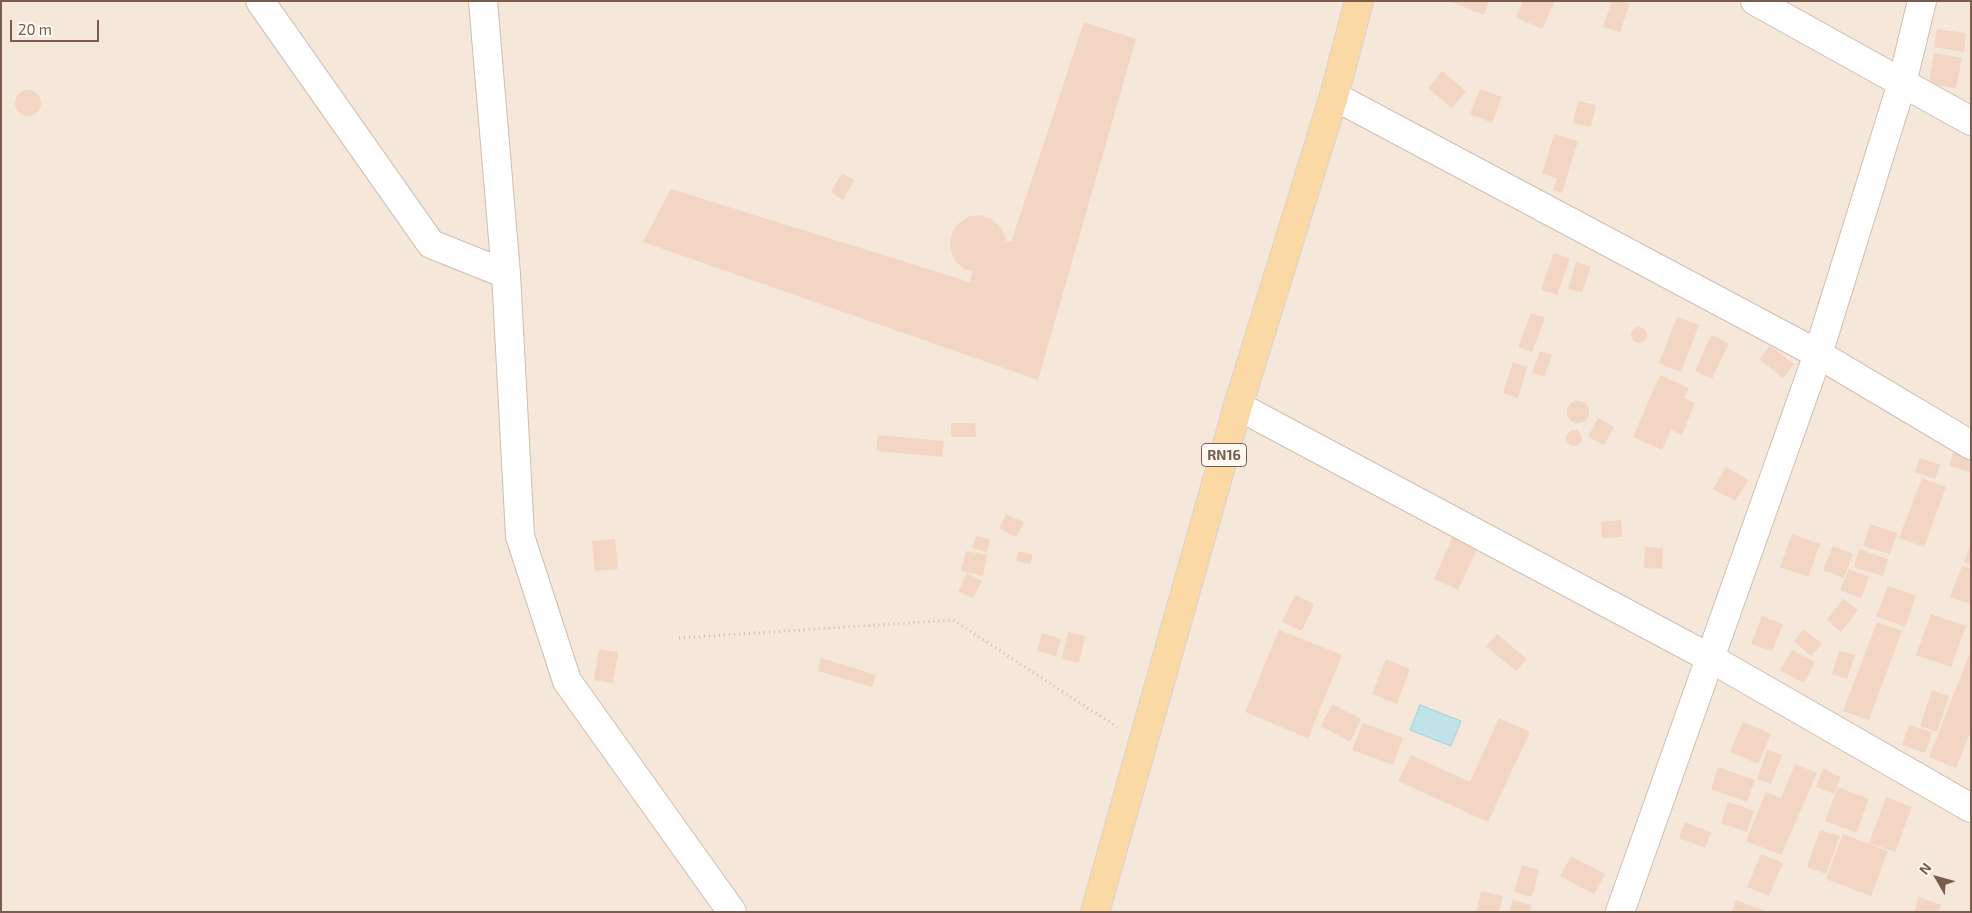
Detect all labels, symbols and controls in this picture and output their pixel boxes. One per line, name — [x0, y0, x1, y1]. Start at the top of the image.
scale bar — [12, 10, 101, 42]
text: 20 m — [18, 20, 52, 38]
road number: RN16 — [1202, 444, 1246, 466]
north arrow — [1912, 853, 1962, 903]
text: N — [1915, 859, 1935, 878]

